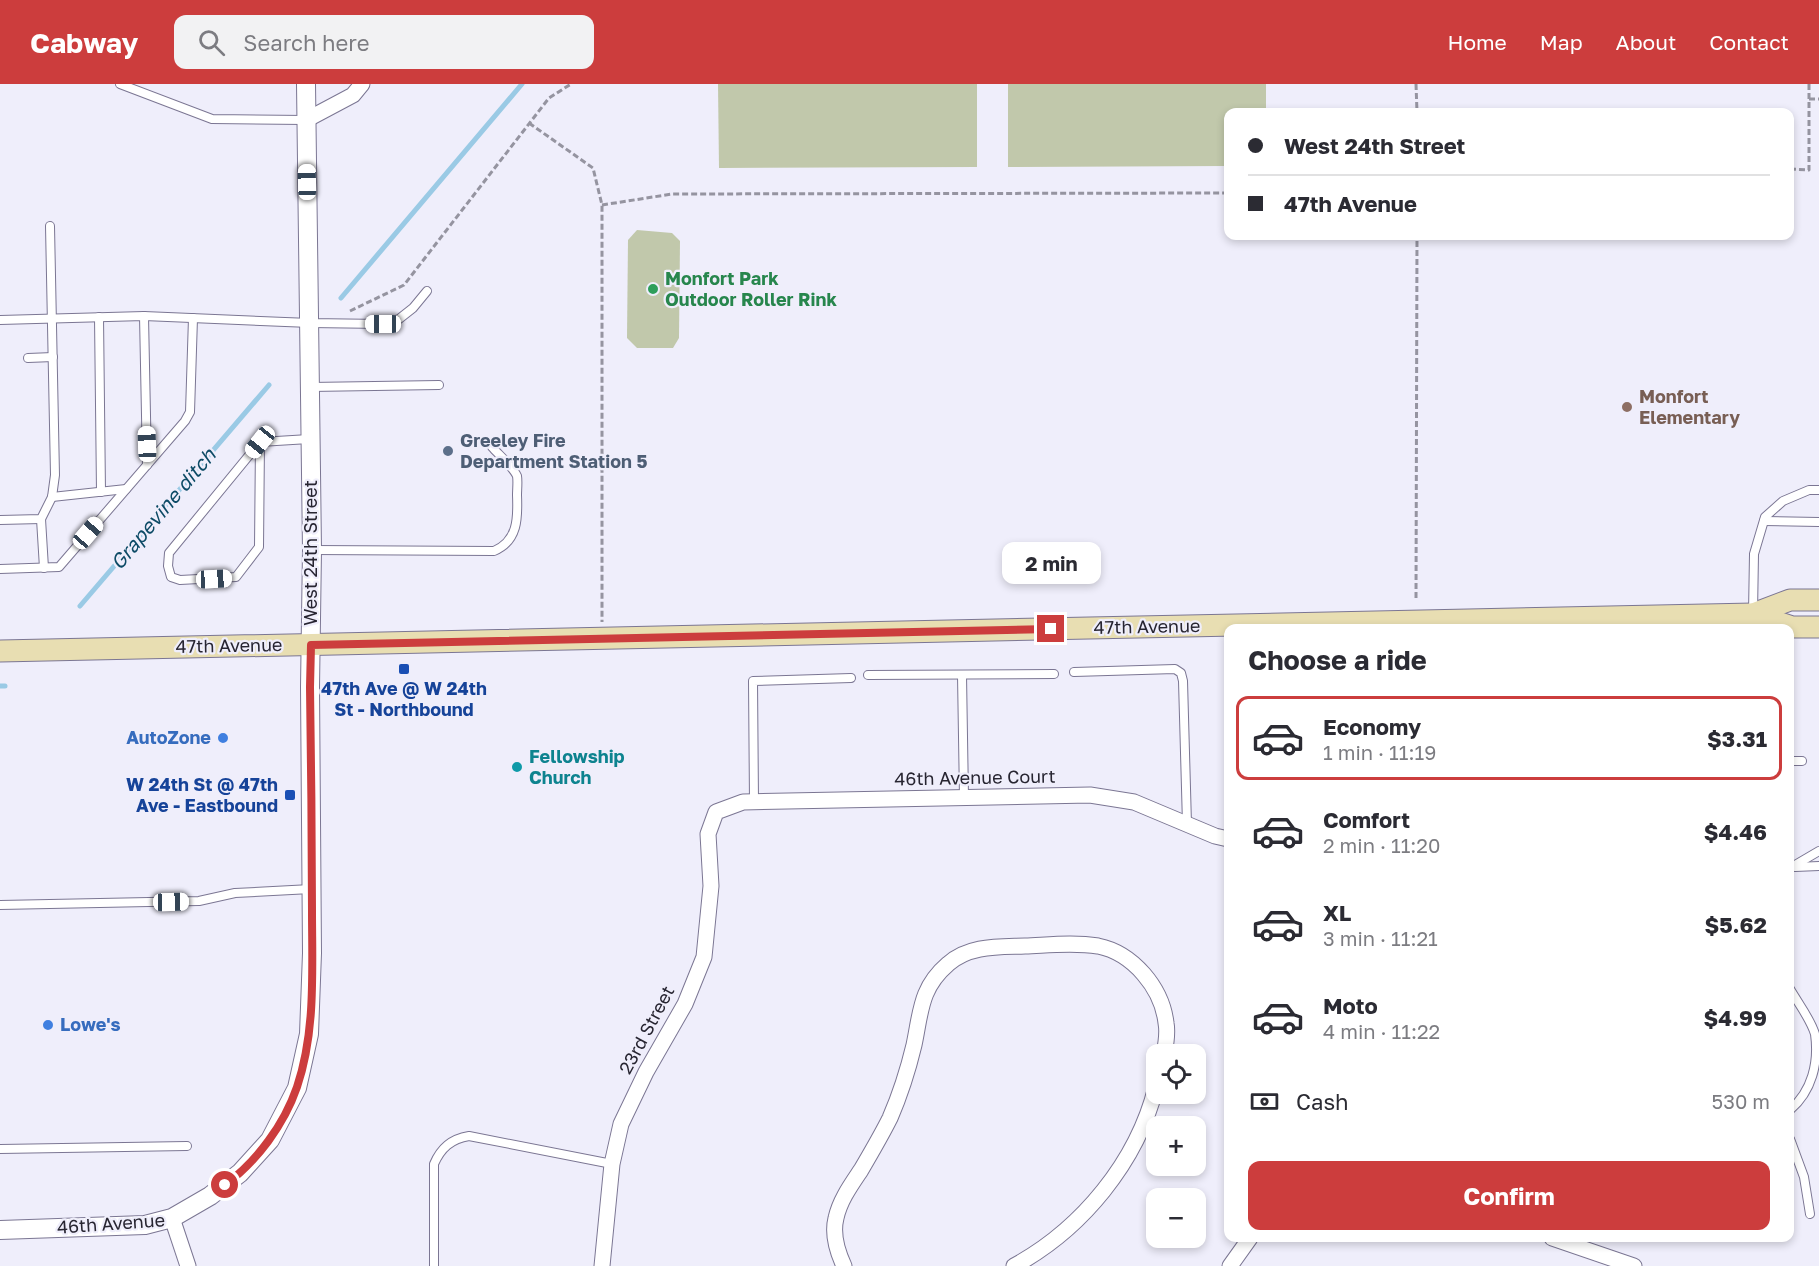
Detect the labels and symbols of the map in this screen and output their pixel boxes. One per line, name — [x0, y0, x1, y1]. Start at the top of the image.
car — [298, 164, 316, 200]
place label: Monfort Park Outdoor Roller Rink — [665, 267, 837, 310]
marker: Monfort Park Outdoor Roller Rink — [646, 282, 660, 296]
car — [365, 315, 401, 333]
place label: Monfort Elementary — [1639, 385, 1740, 428]
marker: Monfort Elementary — [1620, 400, 1634, 414]
car — [242, 422, 278, 462]
car — [137, 426, 157, 462]
place label: Greeley Fire Department Station 5 — [460, 429, 647, 472]
water label: Grapevine ditch — [105, 442, 220, 574]
marker: Greeley Fire Department Station 5 — [441, 444, 455, 458]
street label: West 24th Street — [299, 480, 321, 626]
car — [69, 514, 107, 552]
callout: 2 min — [1002, 542, 1100, 584]
car — [196, 569, 232, 589]
street label: 47th Avenue — [1093, 614, 1201, 638]
route end — [1037, 615, 1064, 642]
street label: 47th Avenue — [175, 633, 283, 657]
marker: 47th Ave @ W 24th St - Northbound — [397, 662, 411, 676]
place label: 47th Ave @ W 24th St - Northbound — [321, 677, 487, 720]
place label: AutoZone — [126, 726, 211, 748]
marker: AutoZone — [216, 731, 230, 745]
place label: Fellowship Church — [529, 745, 625, 788]
marker: Fellowship Church — [510, 760, 524, 774]
street label: 46th Avenue Court — [894, 765, 1056, 789]
place label: W 24th St @ 47th Ave - Eastbound — [126, 773, 278, 816]
marker: W 24th St @ 47th Ave - Eastbound — [283, 788, 297, 802]
car — [153, 893, 189, 911]
street label: 23rd Street — [614, 982, 679, 1077]
place label: Lowe's — [60, 1013, 121, 1035]
marker: Lowe's — [41, 1018, 55, 1032]
route start — [211, 1171, 238, 1198]
street label: 46th Avenue — [56, 1208, 166, 1238]

